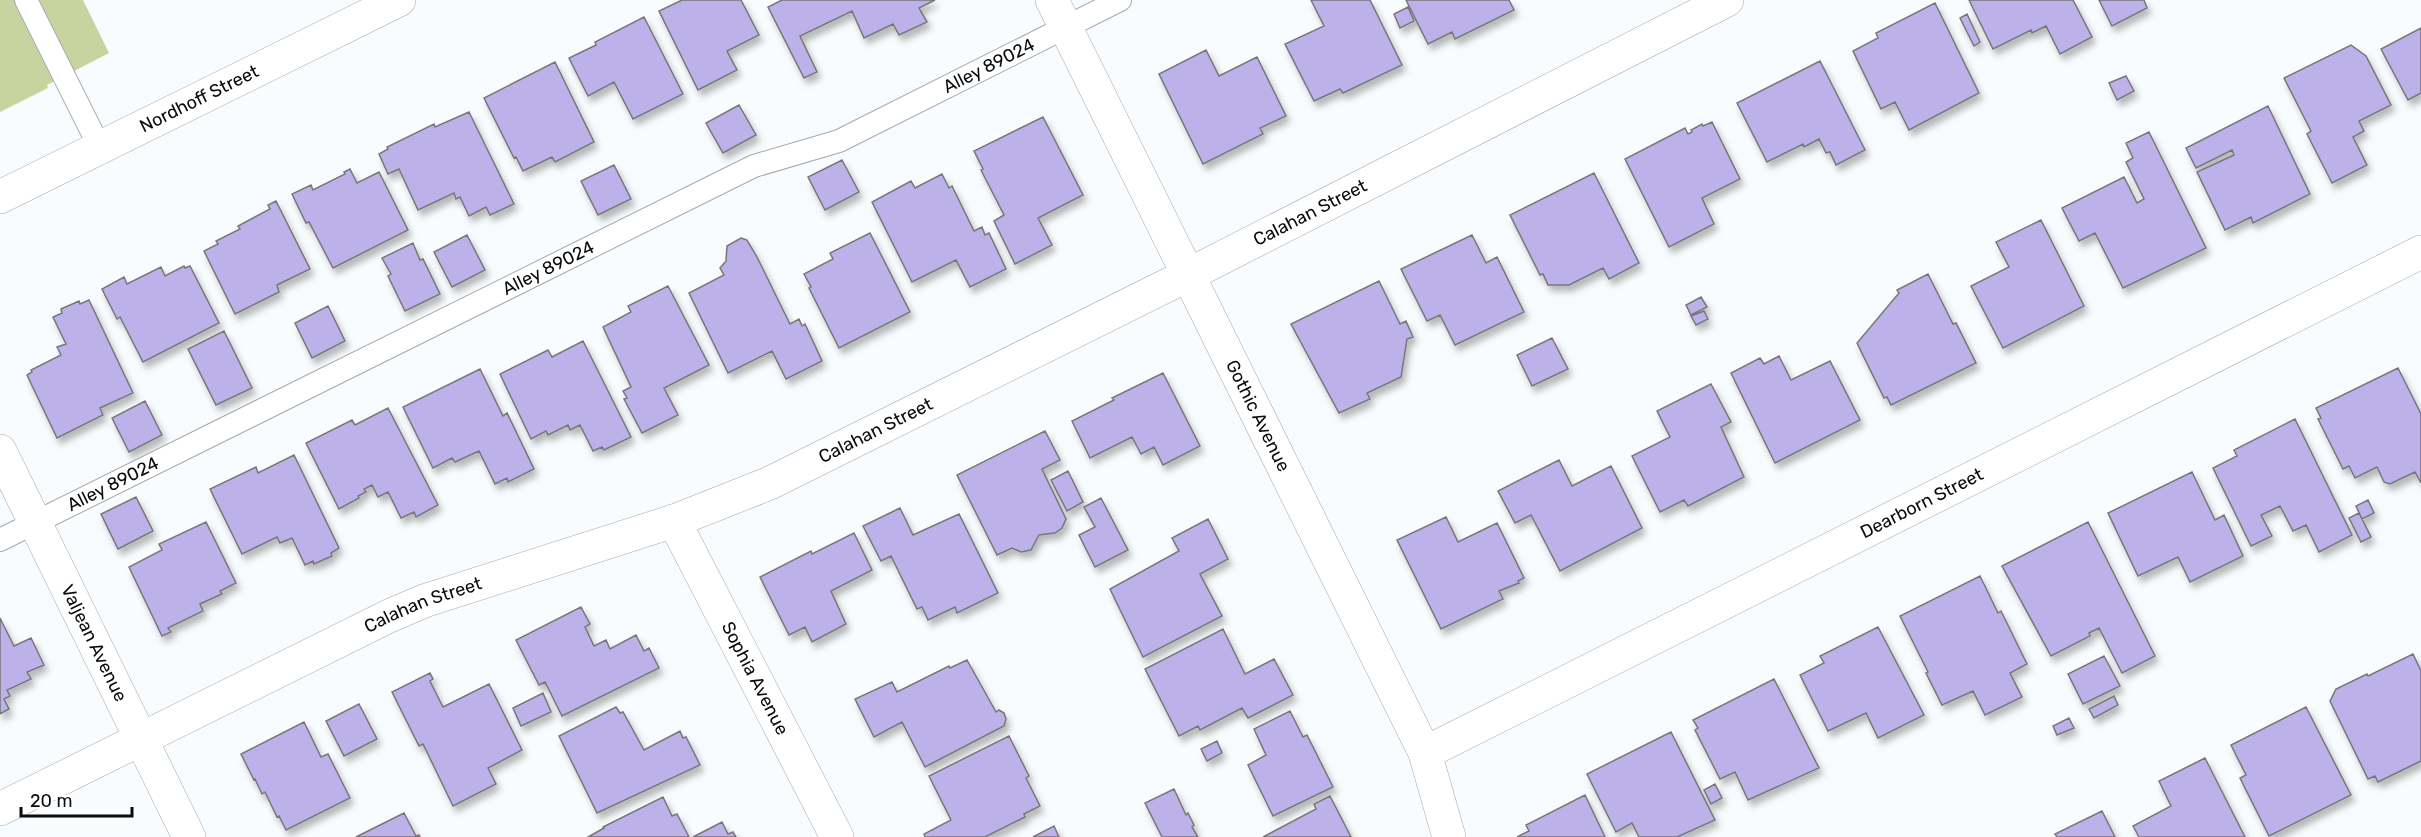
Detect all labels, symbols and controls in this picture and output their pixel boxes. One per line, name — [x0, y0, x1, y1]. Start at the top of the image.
street label: Alley 89024 — [939, 34, 1038, 98]
street label: Nordhoff Street — [136, 60, 262, 137]
street label: Calahan Street — [1250, 175, 1371, 251]
street label: Alley 89024 — [499, 236, 598, 300]
street label: Gothic Avenue — [1221, 356, 1295, 475]
street label: Calahan Street — [815, 393, 936, 468]
street label: Alley 89024 — [63, 452, 162, 516]
street label: Dearborn Street — [1857, 463, 1987, 543]
street label: Calahan Street — [360, 572, 484, 638]
street label: Valjean Avenue — [56, 581, 132, 705]
street label: Sophia Avenue — [717, 618, 793, 739]
scale bar — [21, 780, 132, 818]
text: 20 m — [30, 790, 72, 812]

